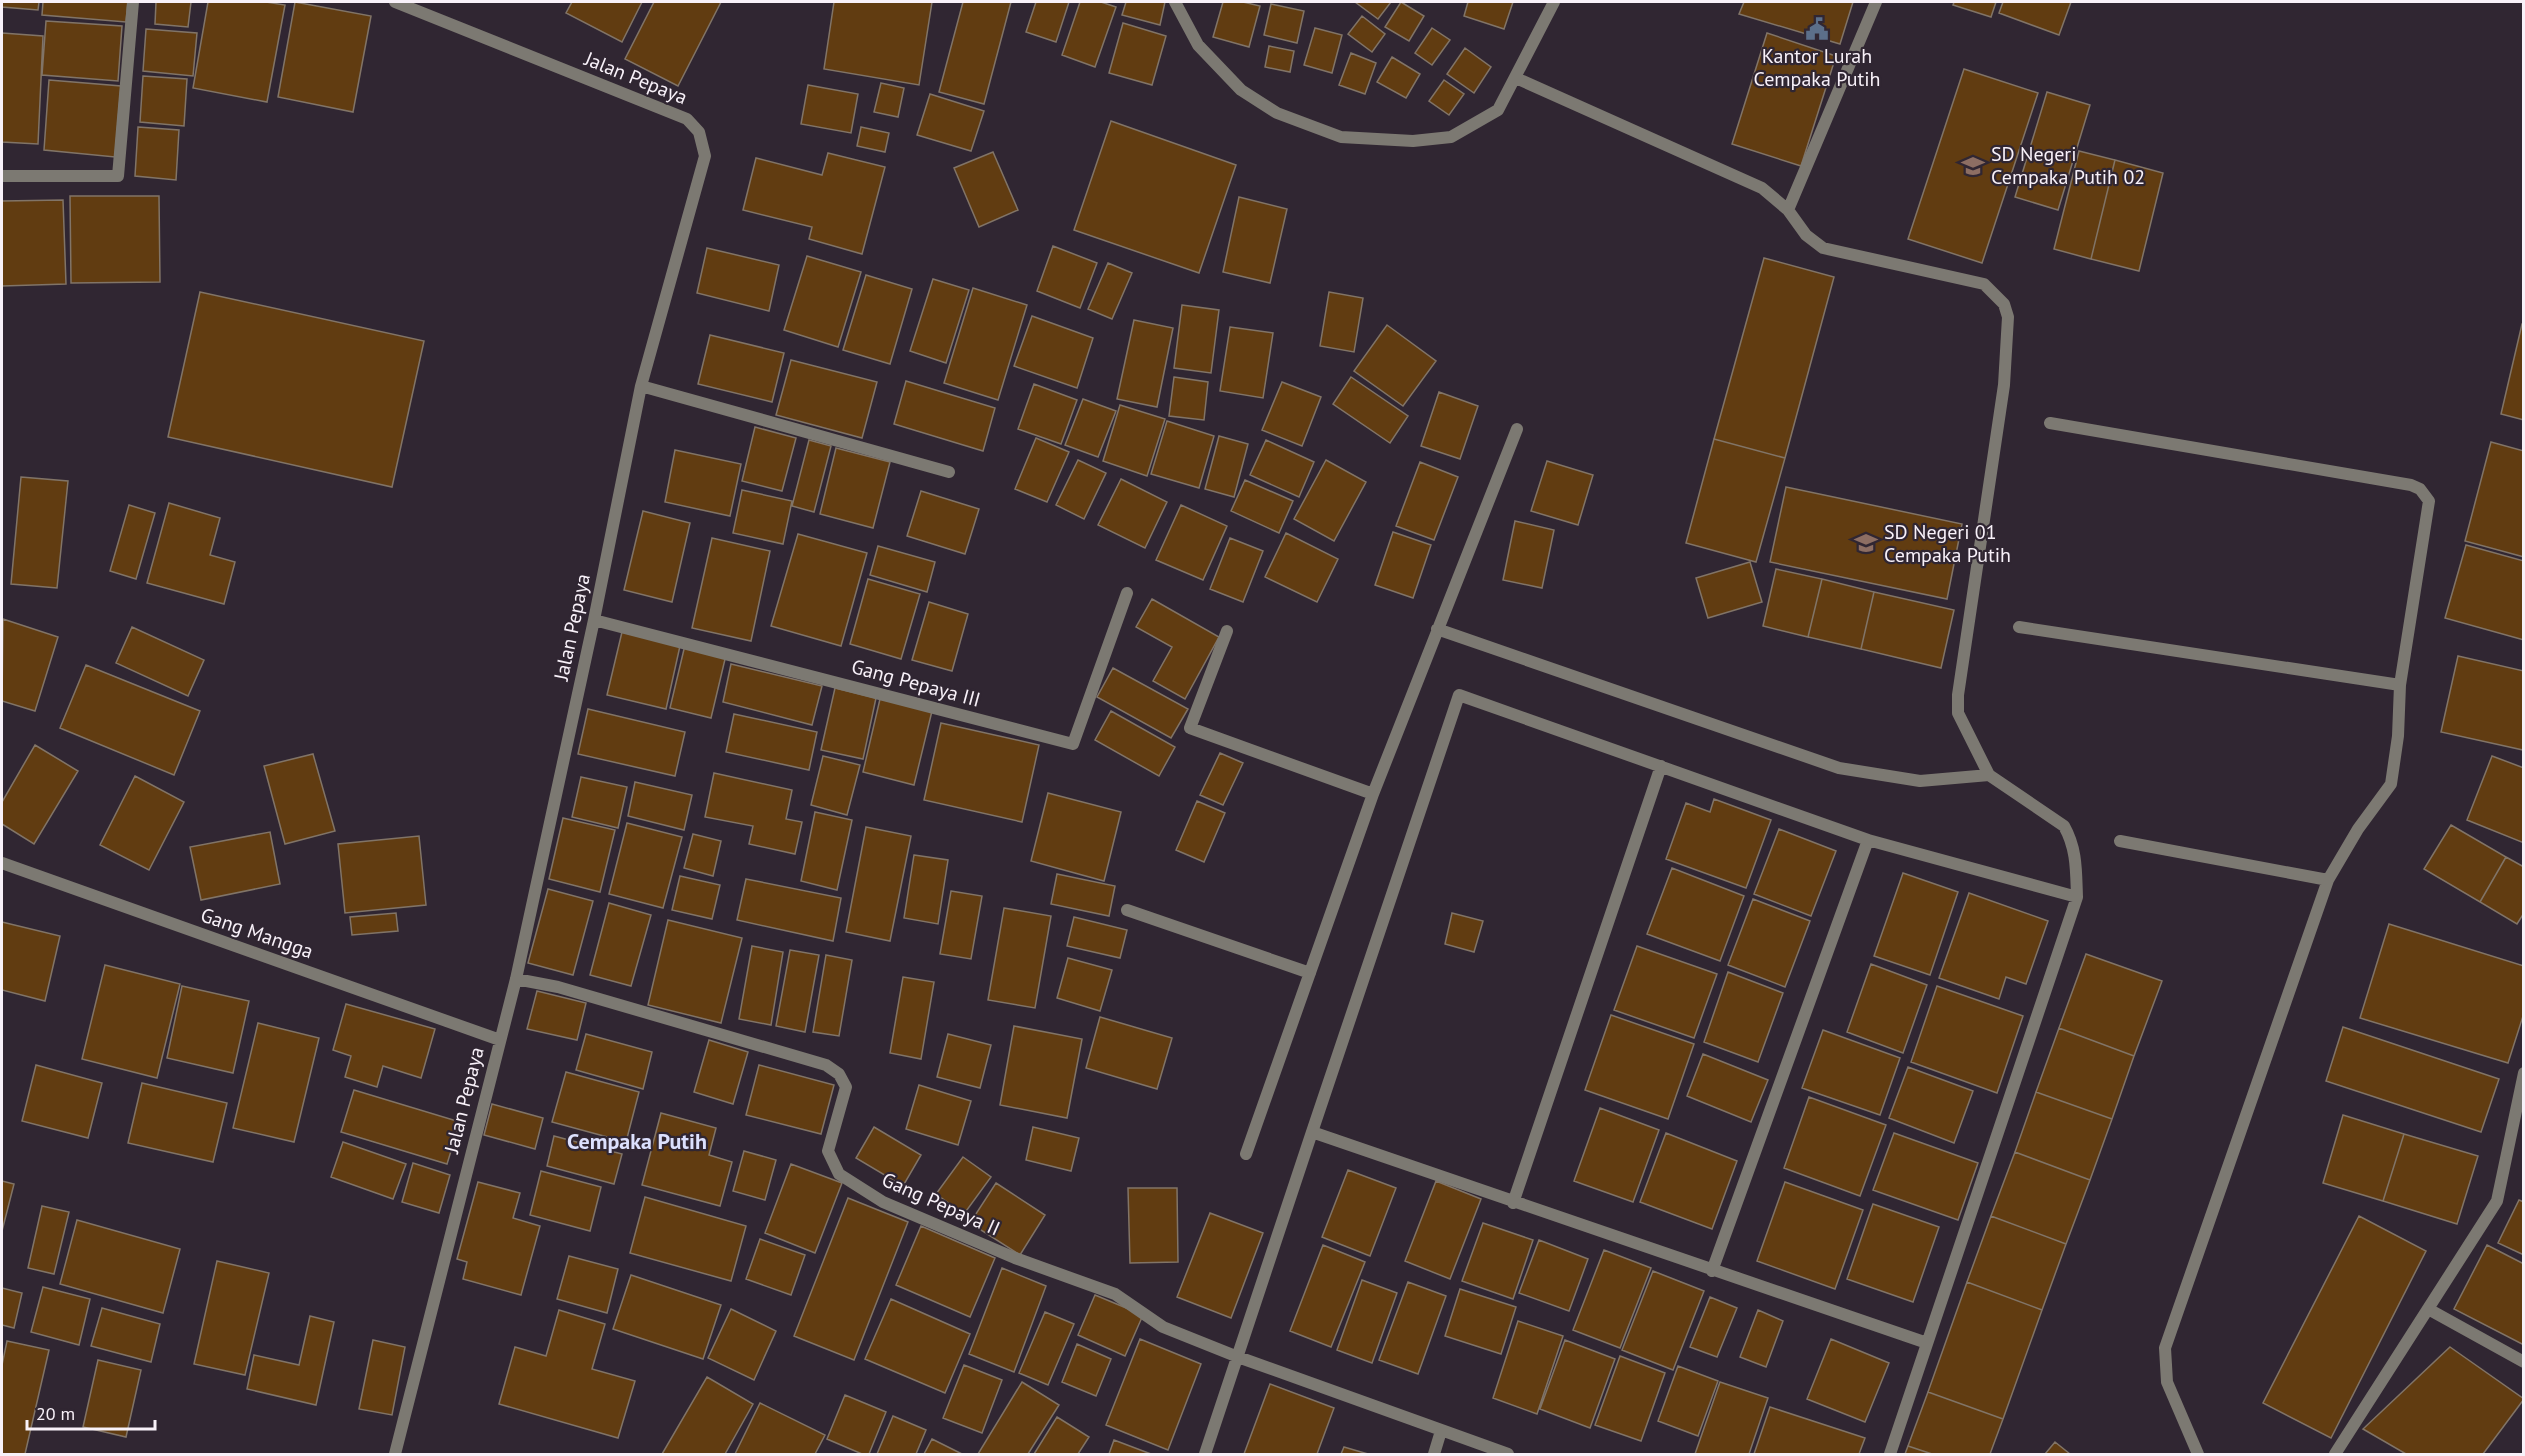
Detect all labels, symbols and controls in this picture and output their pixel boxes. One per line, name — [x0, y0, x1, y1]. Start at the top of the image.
public building icon: Kantor Lurah Cempaka Putih — [1804, 16, 1830, 42]
place label: Kantor Lurah Cempaka Putih — [1753, 43, 1881, 92]
street label: Jalan Pepaya — [580, 45, 691, 110]
place label: SD Negeri Cempaka Putih 02 — [1991, 141, 2145, 190]
school or university icon: SD Negeri Cempaka Putih 02 — [1960, 153, 1986, 179]
place label: SD Negeri 01 Cempaka Putih — [1884, 519, 2011, 568]
school or university icon: SD Negeri 01 Cempaka Putih — [1853, 530, 1879, 556]
street label: Jalan Pepaya — [548, 571, 596, 684]
street label: Gang Pepaya III — [849, 653, 983, 713]
street label: Gang Mangga — [197, 902, 317, 964]
street label: Jalan Pepaya — [438, 1044, 490, 1157]
district label: Cempaka Putih — [567, 1127, 707, 1155]
street label: Gang Pepaya II — [878, 1166, 1004, 1242]
scale bar — [27, 1393, 154, 1431]
text: 20 m — [36, 1402, 75, 1425]

